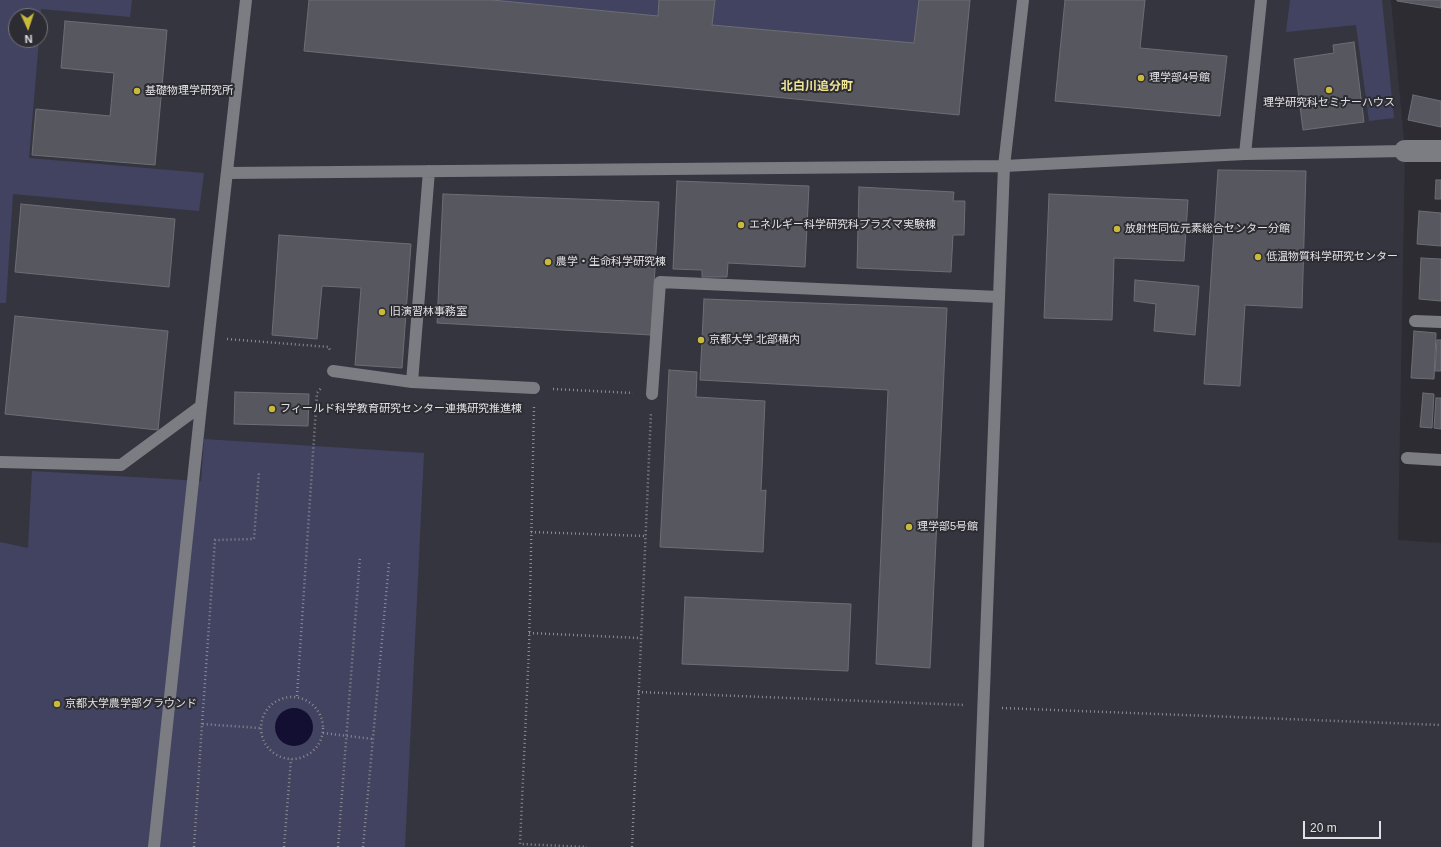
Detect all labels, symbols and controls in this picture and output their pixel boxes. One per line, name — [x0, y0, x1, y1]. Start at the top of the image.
north arrow — [8, 8, 48, 48]
text: N — [24, 33, 33, 45]
place label: 理学部4号館 — [1149, 71, 1210, 85]
marker: 理学部4号館 — [1136, 73, 1146, 83]
district label: 北白川追分町 — [781, 80, 853, 94]
place label: 基礎物理学研究所 — [145, 84, 233, 98]
marker: 理学研究科セミナーハウス — [1324, 85, 1334, 95]
marker: 基礎物理学研究所 — [132, 86, 142, 96]
place label: 理学研究科セミナーハウス — [1263, 96, 1395, 110]
place label: エネルギー科学研究科プラズマ実験棟 — [749, 218, 936, 232]
marker: エネルギー科学研究科プラズマ実験棟 — [736, 220, 746, 230]
place label: 放射性同位元素総合センター分館 — [1125, 222, 1290, 236]
marker: 放射性同位元素総合センター分館 — [1112, 224, 1122, 234]
place label: 低温物質科学研究センター — [1266, 250, 1398, 264]
marker: 低温物質科学研究センター — [1253, 252, 1263, 262]
place label: 農学・生命科学研究棟 — [556, 255, 666, 269]
marker: 農学・生命科学研究棟 — [543, 257, 553, 267]
place label: 旧演習林事務室 — [390, 305, 467, 319]
marker: 旧演習林事務室 — [377, 307, 387, 317]
place label: 京都大学 北部構内 — [709, 333, 800, 347]
marker: 京都大学 北部構内 — [696, 335, 706, 345]
place label: フィールド科学教育研究センター連携研究推進棟 — [280, 402, 522, 416]
marker: フィールド科学教育研究センター連携研究推進棟 — [267, 404, 277, 414]
place label: 理学部5号館 — [917, 520, 978, 534]
marker: 理学部5号館 — [904, 522, 914, 532]
place label: 京都大学農学部グラウンド — [65, 697, 197, 711]
marker: 京都大学農学部グラウンド — [52, 699, 62, 709]
scale bar — [1305, 813, 1383, 839]
text: 20 m — [1310, 821, 1337, 835]

